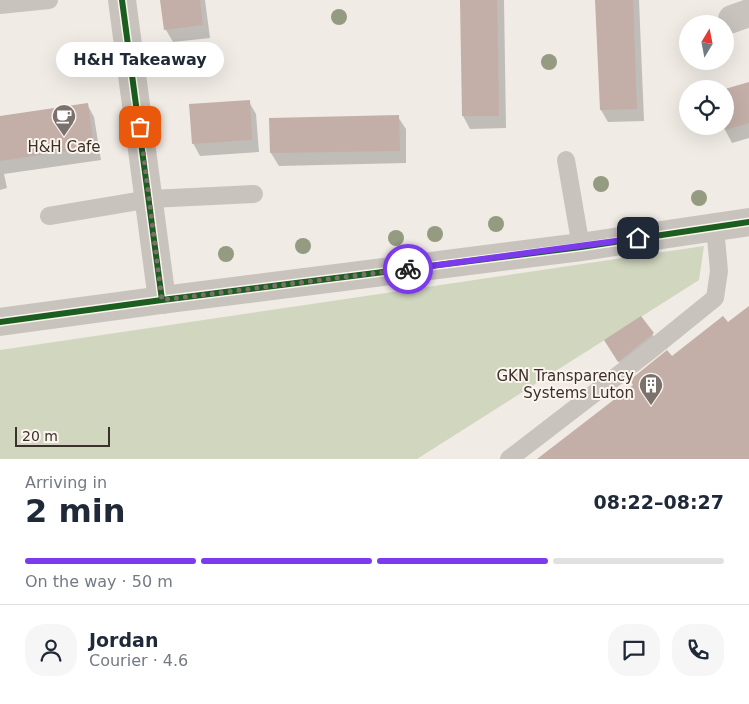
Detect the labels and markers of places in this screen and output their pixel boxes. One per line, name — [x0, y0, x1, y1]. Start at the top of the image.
callout: H&H Takeaway — [56, 42, 224, 77]
cafe icon: H&H Cafe — [51, 103, 77, 137]
pin — [119, 106, 161, 148]
place label: H&H Cafe — [27, 138, 101, 156]
pin — [617, 217, 659, 259]
place label: GKN Transparency Systems Luton — [497, 367, 634, 402]
building icon: GKN Transparency Systems Luton — [638, 372, 664, 406]

